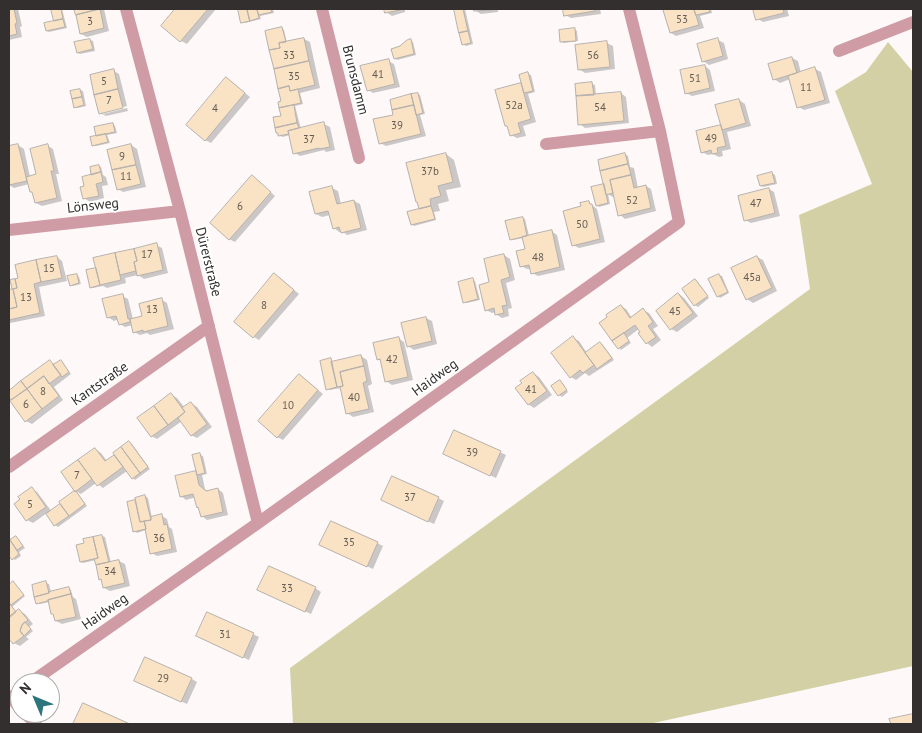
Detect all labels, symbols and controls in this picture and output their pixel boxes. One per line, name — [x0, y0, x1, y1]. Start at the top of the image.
house number: 53 — [676, 13, 688, 27]
house number: 3 — [87, 15, 93, 29]
street label: Brunsdamm — [338, 43, 372, 117]
house number: 33 — [283, 49, 295, 63]
house number: 56 — [587, 49, 599, 63]
house number: 41 — [372, 68, 384, 82]
house number: 35 — [288, 70, 300, 84]
house number: 51 — [689, 72, 701, 86]
house number: 5 — [101, 75, 107, 89]
house number: 11 — [800, 81, 812, 95]
house number: 7 — [106, 94, 112, 108]
house number: 52a — [505, 99, 523, 113]
house number: 54 — [594, 101, 606, 115]
house number: 4 — [212, 102, 218, 116]
house number: 39 — [391, 119, 403, 133]
house number: 49 — [705, 132, 717, 146]
house number: 37 — [303, 133, 315, 147]
house number: 9 — [119, 150, 125, 164]
house number: 37b — [421, 165, 439, 179]
house number: 11 — [120, 170, 132, 184]
house number: 52 — [626, 194, 638, 208]
street label: Lönsweg — [66, 195, 120, 217]
house number: 47 — [750, 197, 762, 211]
house number: 6 — [237, 200, 243, 214]
house number: 50 — [576, 218, 588, 232]
street label: Dürerstraße — [191, 225, 225, 299]
house number: 17 — [141, 248, 153, 262]
house number: 48 — [532, 251, 544, 265]
house number: 15 — [43, 262, 55, 276]
house number: 45a — [743, 271, 761, 285]
house number: 13 — [20, 291, 32, 305]
house number: 8 — [261, 299, 267, 313]
house number: 13 — [146, 303, 158, 317]
house number: 45 — [669, 305, 681, 319]
house number: 42 — [386, 353, 398, 367]
street label: Haidweg — [409, 356, 461, 400]
street label: Kantstraße — [68, 358, 132, 410]
house number: 41 — [525, 383, 537, 397]
house number: 8 — [40, 385, 46, 399]
house number: 40 — [348, 391, 360, 405]
house number: 6 — [23, 398, 29, 412]
house number: 10 — [282, 399, 294, 413]
house number: 39 — [466, 446, 478, 460]
house number: 7 — [74, 469, 80, 483]
house number: 37 — [404, 491, 416, 505]
house number: 5 — [27, 498, 33, 512]
house number: 36 — [153, 532, 165, 546]
house number: 35 — [343, 536, 355, 550]
house number: 34 — [104, 565, 116, 579]
house number: 33 — [281, 582, 293, 596]
street label: Haidweg — [79, 590, 131, 634]
house number: 31 — [219, 628, 231, 642]
house number: 29 — [157, 672, 169, 686]
north arrow — [10, 673, 60, 723]
text: N — [15, 678, 35, 698]

